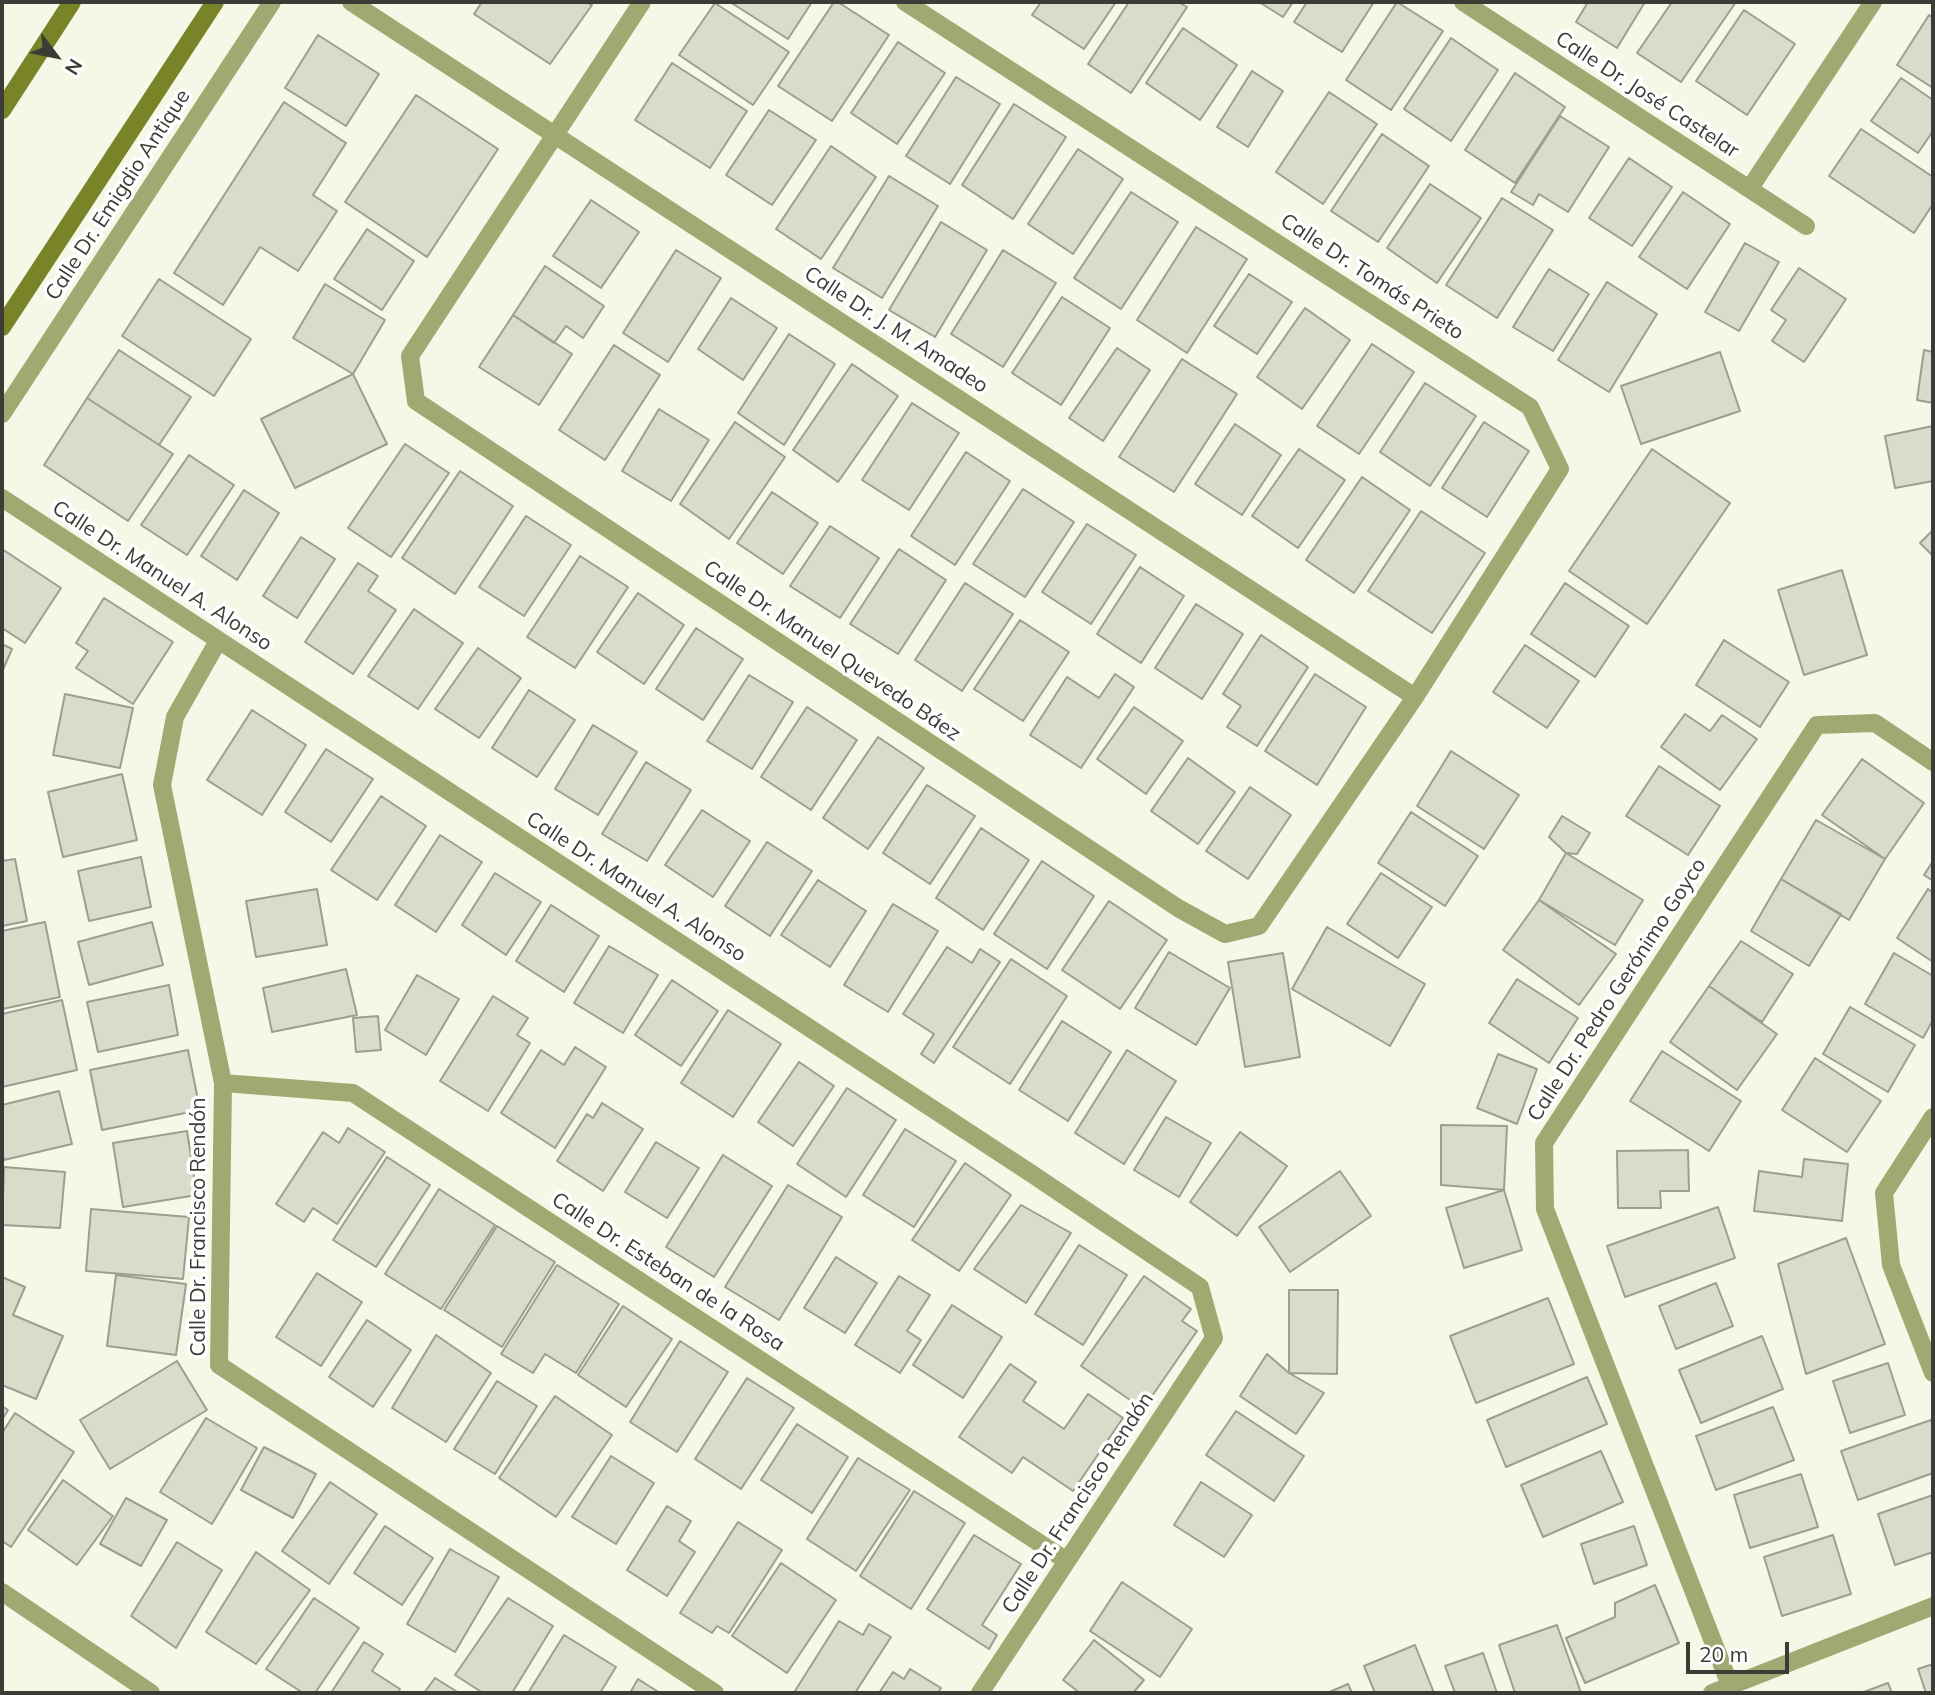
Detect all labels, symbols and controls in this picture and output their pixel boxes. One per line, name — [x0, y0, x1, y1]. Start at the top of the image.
north arrow — [21, 21, 91, 91]
street label: Calle Dr. José Castelar — [1551, 26, 1743, 164]
text: N — [60, 55, 88, 80]
street label: Calle Dr. Emigdio Antique — [40, 85, 196, 305]
street label: Calle Dr. Tomás Prieto — [1276, 208, 1468, 346]
street label: Calle Dr. J. M. Amadeo — [799, 261, 993, 399]
street label: Calle Dr. Manuel A. Alonso — [47, 495, 277, 657]
street label: Calle Dr. Manuel Quevedo Báez — [699, 555, 965, 747]
street label: Calle Dr. Manuel A. Alonso — [521, 806, 751, 968]
street label: Calle Dr. Pedro Gerónimo Goyco — [1522, 854, 1712, 1126]
street label: Calle Dr. Francisco Rendón — [186, 1097, 212, 1357]
street label: Calle Dr. Esteban de la Rosa — [547, 1187, 789, 1357]
street label: Calle Dr. Francisco Rendón — [997, 1388, 1159, 1618]
scale bar — [1690, 1628, 1793, 1672]
text: 20 m — [1699, 1641, 1748, 1667]

